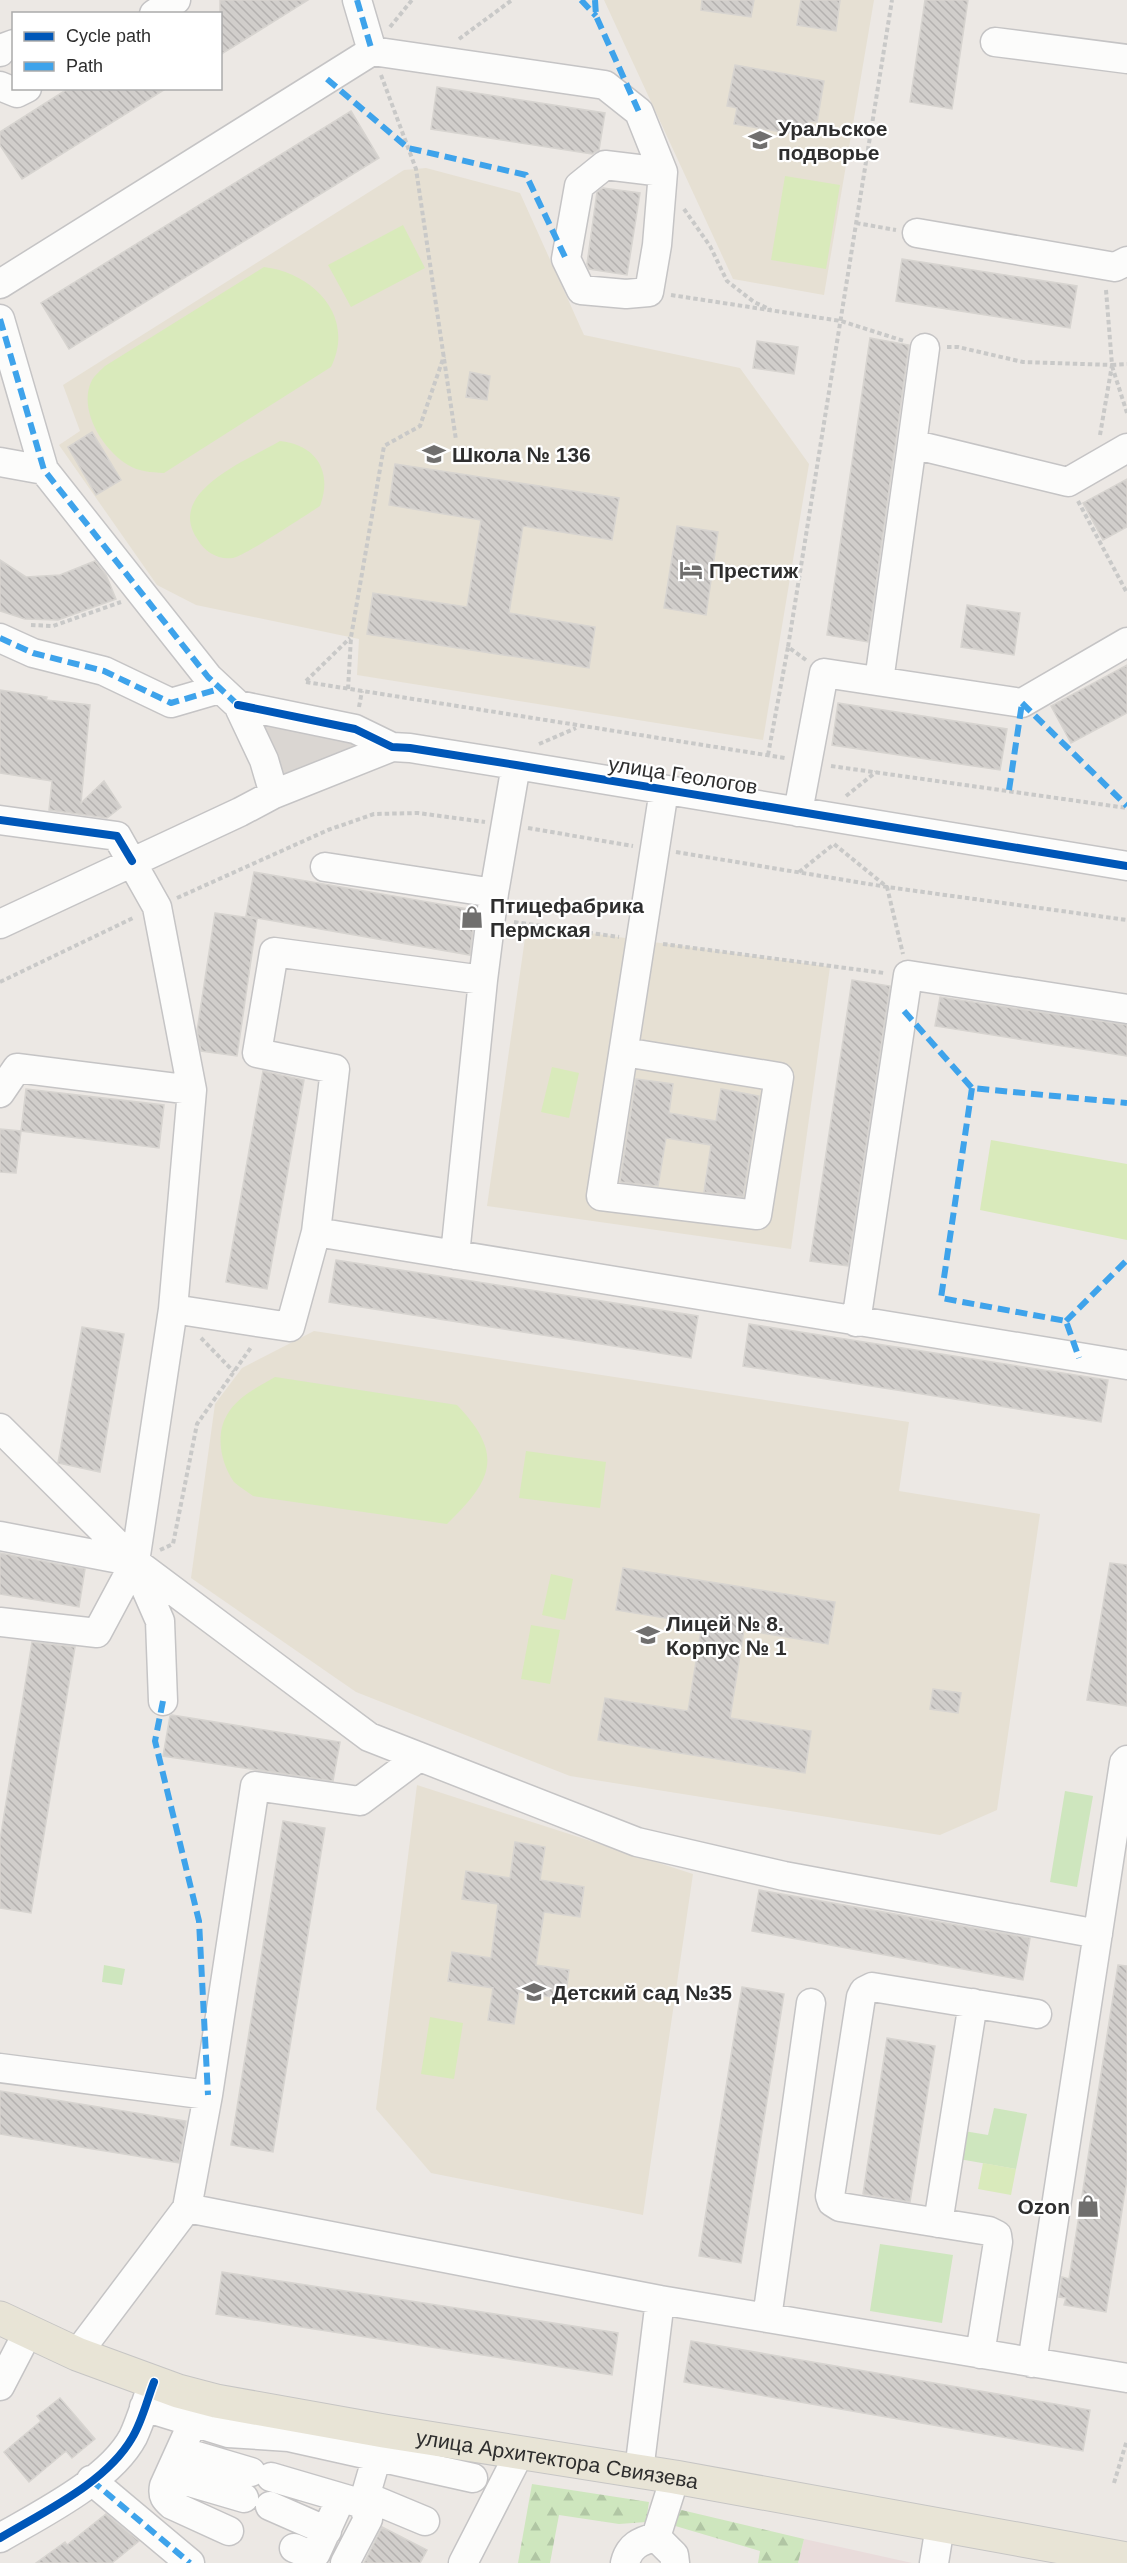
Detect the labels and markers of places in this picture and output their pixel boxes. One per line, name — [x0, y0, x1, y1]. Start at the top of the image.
place label: Уральское подворье — [778, 117, 887, 164]
school or university icon: Уральское подворье — [747, 127, 773, 153]
school or university icon: Школа № 136 — [421, 441, 447, 467]
place label: Школа № 136 — [452, 443, 591, 466]
hotel icon: Престиж — [678, 557, 704, 583]
place label: Престиж — [709, 559, 799, 582]
place label: Птицефабрика Пермская — [490, 894, 644, 941]
shop icon: Птицефабрика Пермская — [459, 904, 485, 930]
place label: Лицей № 8. Корпус № 1 — [666, 1612, 787, 1659]
school or university icon: Лицей № 8. Корпус № 1 — [635, 1622, 661, 1648]
school or university icon: Детский сад №35 — [521, 1979, 547, 2005]
place label: Детский сад №35 — [552, 1981, 732, 2004]
shop icon: Ozon — [1075, 2193, 1101, 2219]
place label: Ozon — [1018, 2195, 1070, 2218]

